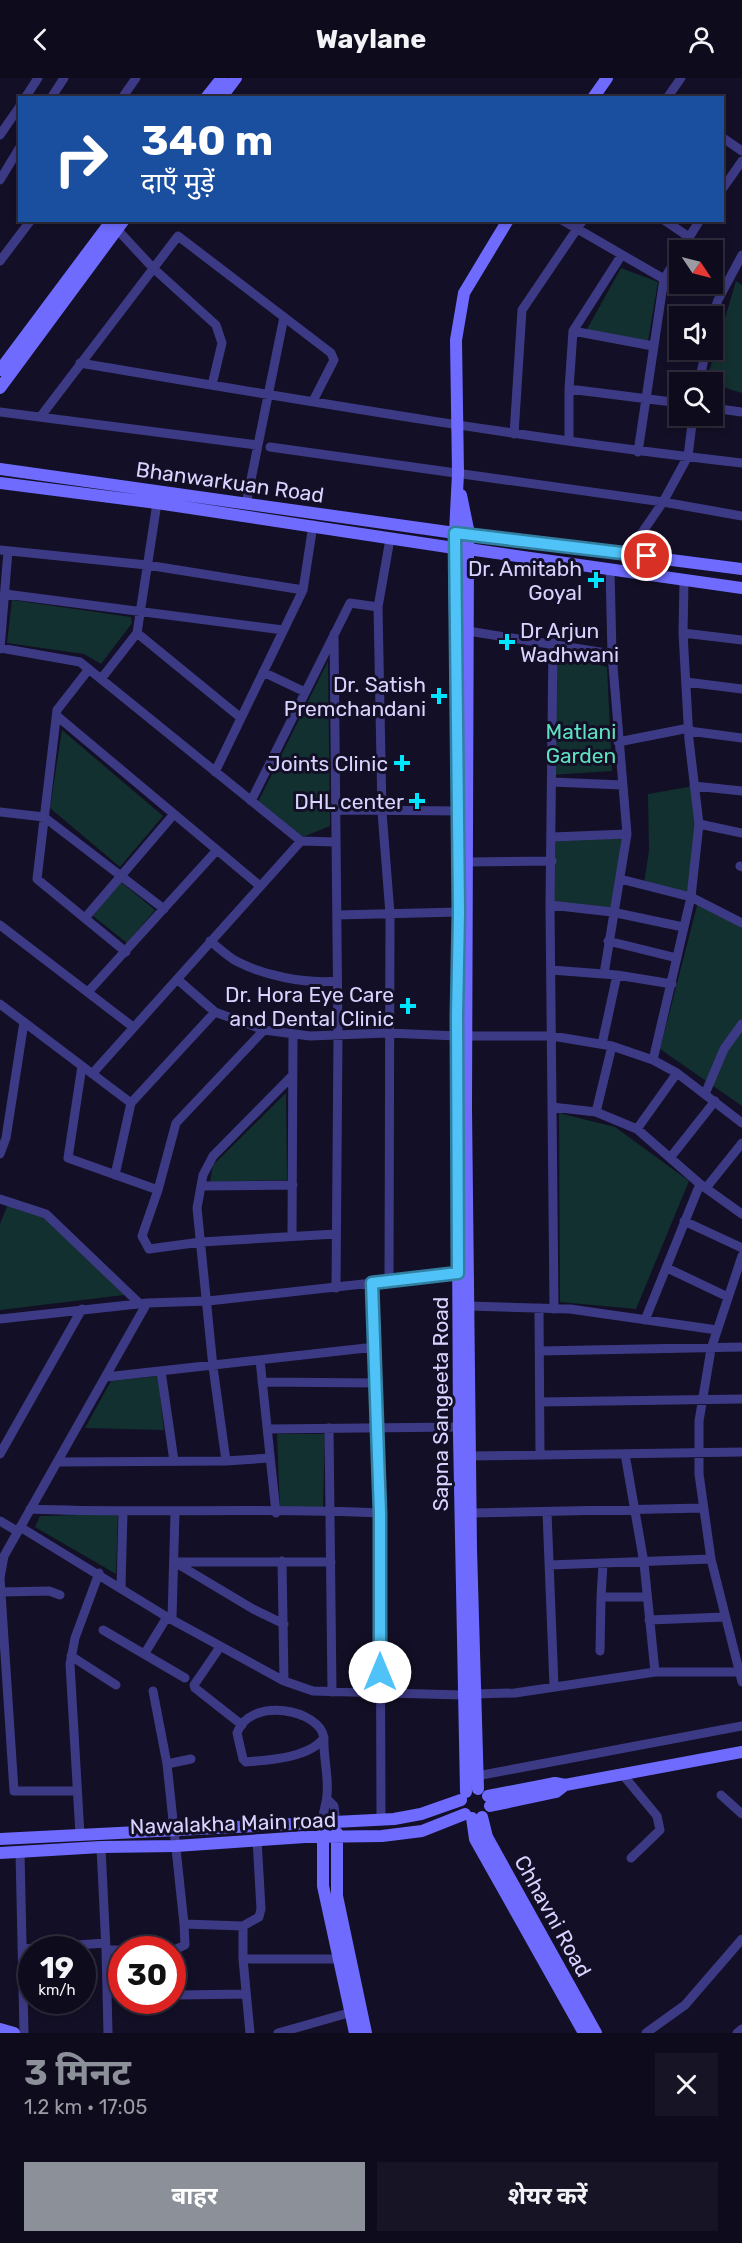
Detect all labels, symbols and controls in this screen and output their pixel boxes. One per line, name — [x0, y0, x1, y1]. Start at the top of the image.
icon: back — [24, 23, 57, 56]
text: Waylane — [316, 23, 426, 55]
icon: person — [685, 23, 718, 56]
text: 340 m — [141, 116, 273, 166]
icon: right — [42, 120, 120, 198]
text: दाएँ मुड़ें — [141, 167, 214, 199]
north arrow — [669, 240, 723, 294]
map controls — [669, 240, 723, 426]
button: sound — [669, 306, 723, 360]
button: search — [669, 372, 723, 426]
street label: Bhanwarkuan Road — [134, 456, 326, 508]
pin — [621, 530, 672, 581]
icon: arrive — [630, 539, 663, 572]
place label: Dr. Amitabh Goyal — [468, 556, 582, 605]
marker: Dr. Amitabh Goyal — [587, 571, 605, 589]
place label: Dr Arjun Wadhwani — [520, 618, 619, 667]
marker: Dr Arjun Wadhwani — [498, 633, 516, 651]
place label: Dr. Satish Premchandani — [284, 672, 426, 721]
marker: Dr. Satish Premchandani — [430, 687, 448, 705]
park label: Matlani Garden — [546, 719, 616, 768]
place label: Joints Clinic — [267, 751, 388, 776]
marker: Joints Clinic — [393, 754, 411, 772]
place label: DHL center — [294, 789, 404, 814]
marker: DHL center — [408, 792, 426, 810]
place label: Dr. Hora Eye Care and Dental Clinic — [225, 982, 394, 1031]
marker: Dr. Hora Eye Care and Dental Clinic — [399, 997, 417, 1015]
street label: Sapna Sangeeta Road — [428, 1297, 453, 1511]
position arrow — [348, 1640, 412, 1704]
street label: Nawalakha Main road — [129, 1807, 337, 1839]
street label: Chhavni Road — [509, 1851, 597, 1981]
speed limit sign: 30 — [108, 1936, 186, 2014]
text: 19 — [40, 1950, 74, 1986]
text: km/h — [38, 1981, 76, 1999]
text: 3 मिनट — [24, 2051, 131, 2094]
button: close — [655, 2053, 718, 2116]
text: 1.2 km · 17:05 — [24, 2095, 147, 2119]
button: बाहर — [24, 2162, 365, 2231]
button: शेयर करें — [377, 2162, 718, 2231]

